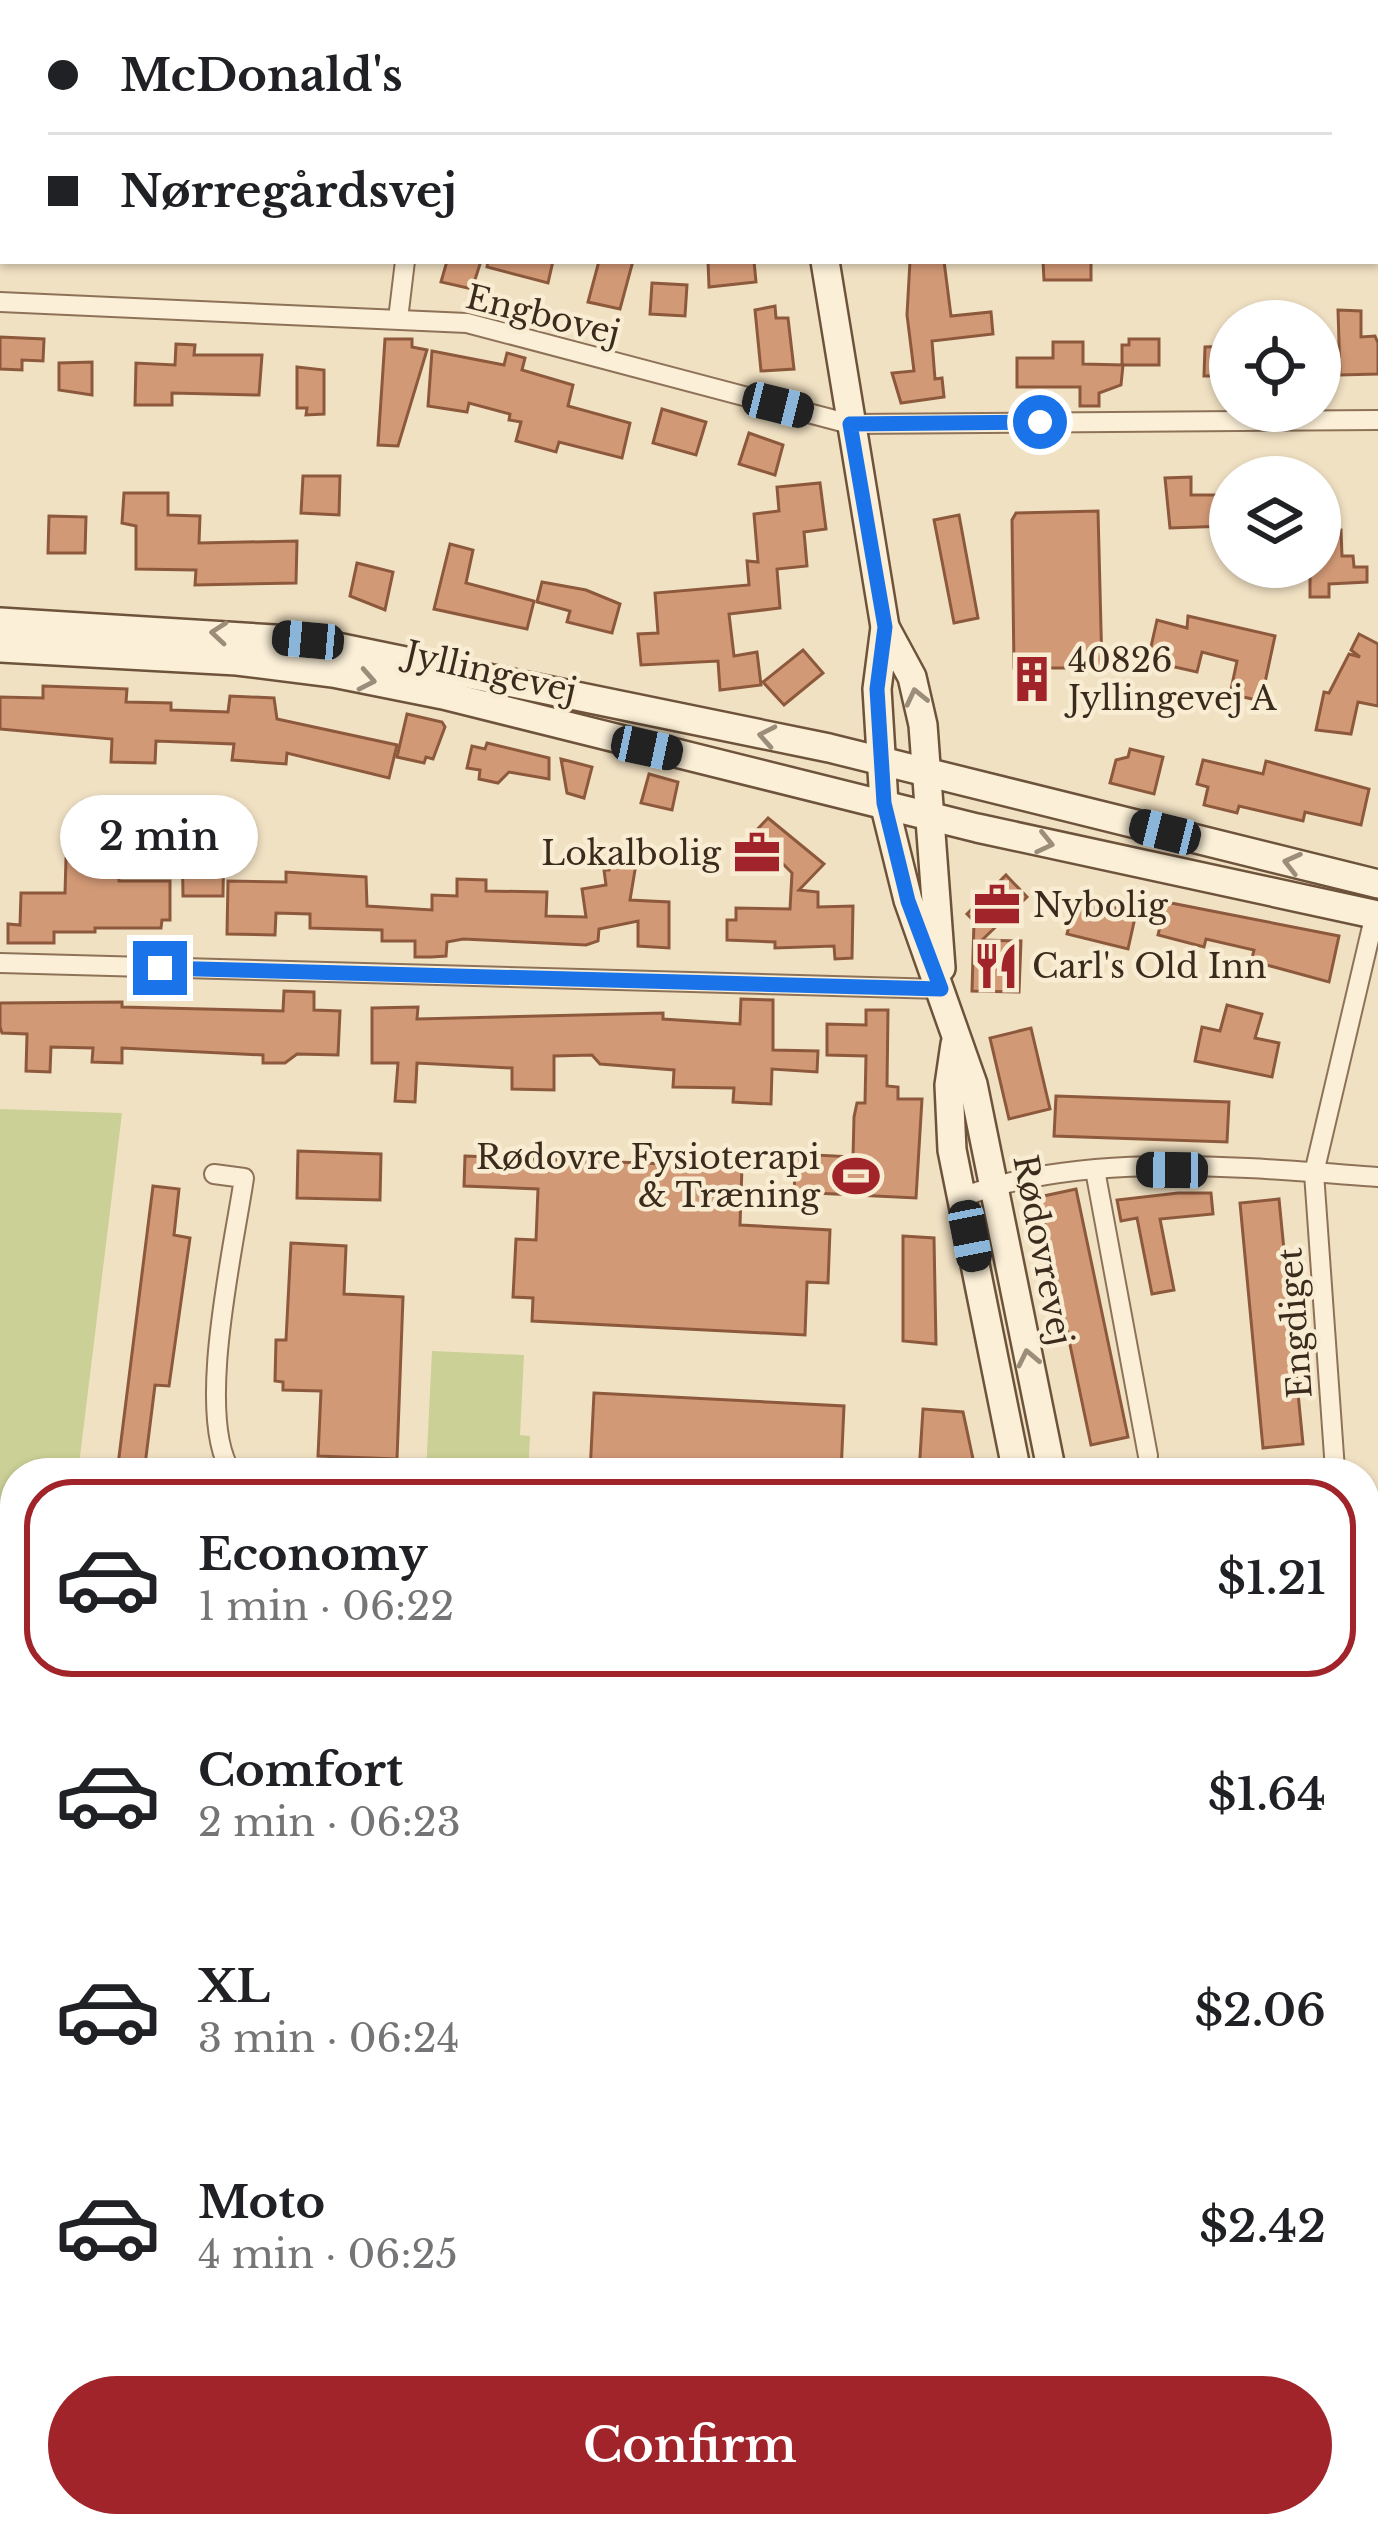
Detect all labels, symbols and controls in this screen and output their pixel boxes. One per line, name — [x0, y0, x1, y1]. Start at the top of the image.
text: McDonald's — [120, 47, 403, 103]
text: Nørregårdsvej — [120, 163, 457, 219]
street label: Engbovej — [462, 276, 624, 354]
map controls — [1209, 300, 1341, 588]
button: locate — [1209, 300, 1341, 432]
car — [739, 379, 817, 431]
route start — [1013, 395, 1067, 449]
button: layers — [1209, 456, 1341, 588]
car — [271, 619, 345, 661]
one-way arrow — [209, 620, 228, 646]
street label: Jyllingevej — [397, 631, 581, 712]
place label: 40826 Jyllingevej A — [1064, 640, 1277, 719]
building icon: 40826 Jyllingevej A — [1007, 654, 1057, 704]
one-way arrow — [357, 666, 377, 692]
one-way arrow — [905, 687, 930, 707]
car — [608, 723, 686, 773]
one-way arrow — [757, 724, 777, 749]
callout: 2 min — [61, 794, 259, 878]
car — [1126, 806, 1204, 858]
text: 2 min — [99, 812, 219, 861]
office icon: Lokalbolig — [732, 828, 782, 878]
one-way arrow — [1034, 830, 1054, 855]
place label: Lokalbolig — [541, 833, 722, 874]
one-way arrow — [1283, 852, 1303, 877]
office icon: Nybolig — [972, 880, 1022, 930]
place label: Nybolig — [1033, 885, 1169, 926]
route end — [133, 941, 187, 995]
restaurant icon: Carl's Old Inn — [971, 941, 1021, 991]
place label: Carl's Old Inn — [1032, 946, 1267, 987]
place label: Rødovre Fysioterapi & Træning — [476, 1137, 821, 1216]
sports icon: Rødovre Fysioterapi & Træning — [831, 1151, 881, 1201]
street label: Rødovrevej — [1004, 1151, 1082, 1349]
car — [1136, 1151, 1208, 1189]
car — [945, 1197, 995, 1275]
street label: Engdiget — [1269, 1246, 1321, 1400]
one-way arrow — [1016, 1349, 1042, 1369]
icon: car — [54, 1524, 162, 1632]
text: Economy — [198, 1526, 428, 1582]
text: $1.21 — [1217, 1550, 1326, 1606]
text: 1 min · 06:22 — [198, 1582, 454, 1631]
icon: car — [54, 1740, 162, 1848]
text: Comfort — [198, 1742, 403, 1798]
text: $1.64 — [1208, 1766, 1326, 1822]
text: 2 min · 06:23 — [198, 1798, 461, 1847]
icon: car — [54, 1956, 162, 2064]
text: XL — [198, 1958, 270, 2014]
text: $2.06 — [1194, 1982, 1326, 2038]
text: 3 min · 06:24 — [198, 2014, 460, 2063]
icon: car — [54, 2172, 162, 2280]
text: Moto — [198, 2174, 325, 2230]
text: $2.42 — [1199, 2198, 1326, 2254]
text: 4 min · 06:25 — [198, 2230, 458, 2279]
button: Confirm — [48, 2376, 1332, 2514]

